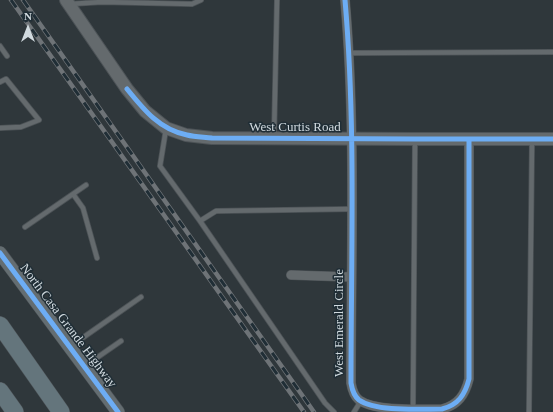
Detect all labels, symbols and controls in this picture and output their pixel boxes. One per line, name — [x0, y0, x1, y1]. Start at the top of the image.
north arrow — [8, 8, 48, 48]
text: N — [24, 10, 32, 22]
street label: West Curtis Road — [249, 120, 341, 136]
street label: North Casa Grande Highway — [16, 261, 120, 391]
street label: West Emerald Circle — [332, 269, 348, 377]

